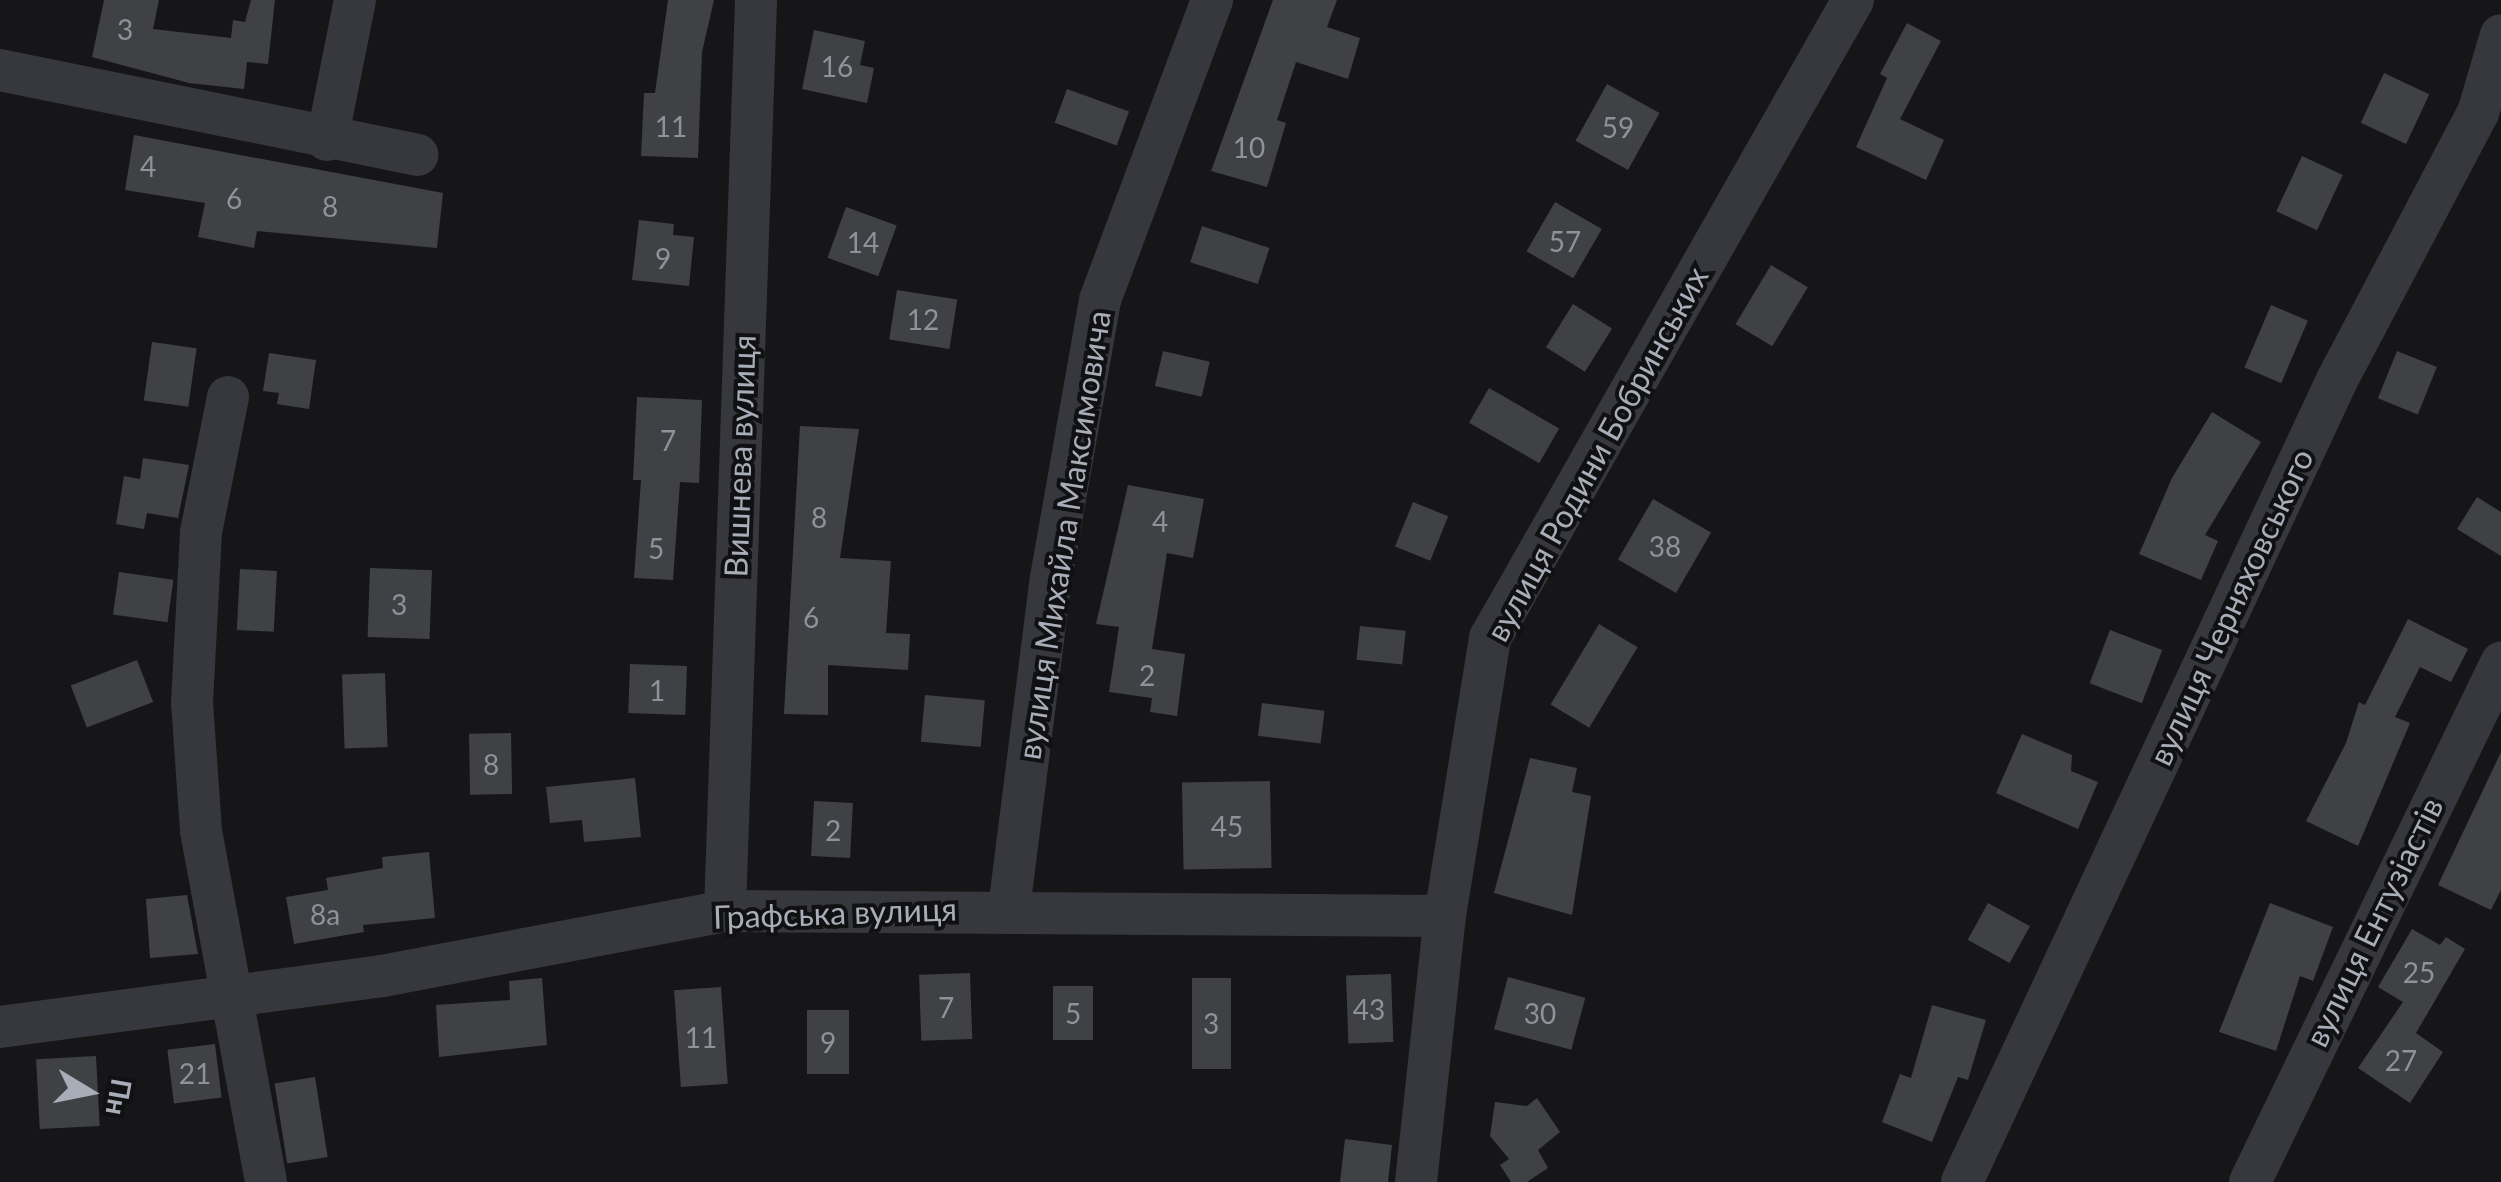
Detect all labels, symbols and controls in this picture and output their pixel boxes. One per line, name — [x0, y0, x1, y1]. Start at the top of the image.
house number: 3 — [117, 12, 133, 46]
house number: 16 — [821, 49, 853, 83]
house number: 11 — [655, 109, 687, 143]
house number: 59 — [1602, 110, 1634, 144]
house number: 10 — [1233, 130, 1265, 164]
house number: 4 — [140, 149, 156, 183]
house number: 6 — [226, 181, 242, 215]
house number: 8 — [322, 189, 338, 223]
house number: 57 — [1549, 224, 1581, 258]
house number: 14 — [847, 225, 879, 259]
house number: 9 — [655, 241, 671, 275]
street label: вулиця Родини Бобринських — [1478, 260, 1716, 648]
house number: 12 — [907, 302, 939, 336]
street label: вулиця Михайла Максимовича — [1010, 308, 1118, 762]
street label: Вишнева вулиця — [717, 334, 763, 578]
house number: 7 — [660, 423, 676, 457]
street label: вулиця Черняховського — [2141, 443, 2321, 771]
house number: 8 — [811, 500, 827, 534]
house number: 4 — [1152, 504, 1168, 538]
house number: 38 — [1649, 529, 1681, 563]
house number: 5 — [648, 531, 664, 565]
house number: 3 — [391, 587, 407, 621]
house number: 6 — [803, 600, 819, 634]
house number: 2 — [1139, 658, 1155, 692]
house number: 1 — [649, 673, 665, 707]
house number: 8 — [483, 747, 499, 781]
street label: вулиця Ентузіастів — [2297, 791, 2451, 1053]
house number: 45 — [1211, 809, 1243, 843]
house number: 2 — [825, 813, 841, 847]
street label: Графська вулиця — [712, 890, 958, 936]
house number: 8а — [310, 897, 340, 931]
house number: 25 — [2403, 955, 2435, 989]
house number: 7 — [938, 990, 954, 1024]
house number: 43 — [1353, 992, 1385, 1026]
house number: 5 — [1065, 996, 1081, 1030]
house number: 30 — [1524, 996, 1556, 1030]
house number: 3 — [1203, 1006, 1219, 1040]
house number: 11 — [685, 1020, 717, 1054]
house number: 9 — [820, 1025, 836, 1059]
north arrow — [40, 1042, 140, 1142]
house number: 27 — [2385, 1043, 2417, 1077]
house number: 21 — [179, 1056, 211, 1090]
text: Пн — [100, 1076, 139, 1118]

